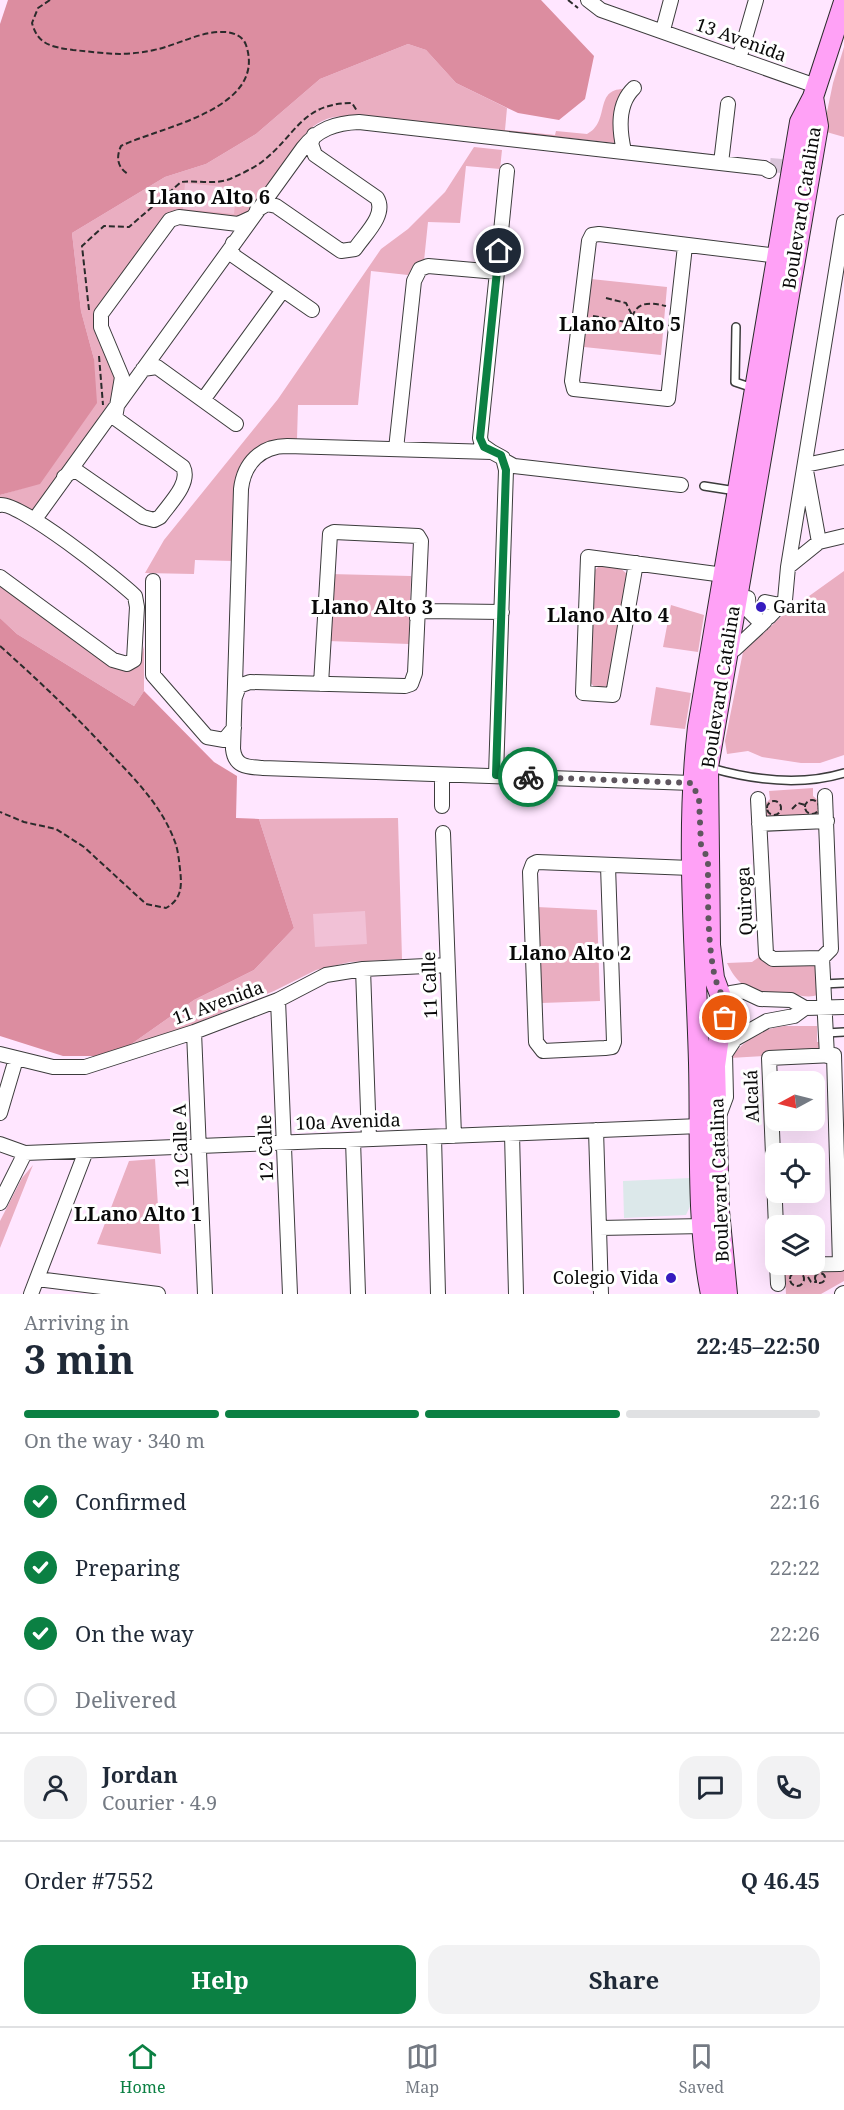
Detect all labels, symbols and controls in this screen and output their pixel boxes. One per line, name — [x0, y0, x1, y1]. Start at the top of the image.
street label: 13 Avenida — [693, 12, 790, 67]
street label: Boulevard Catalina — [776, 125, 826, 291]
district label: Llano Alto 6 — [148, 183, 270, 210]
pin — [473, 225, 524, 276]
icon: home — [482, 234, 515, 267]
district label: Llano Alto 5 — [559, 310, 681, 337]
district label: Llano Alto 3 — [311, 593, 433, 620]
place label: Garita — [773, 594, 827, 618]
marker: Garita — [754, 600, 768, 614]
district label: Llano Alto 4 — [547, 601, 669, 628]
street label: Boulevard Catalina — [695, 604, 745, 770]
courier — [498, 747, 558, 807]
icon: bike — [512, 761, 545, 794]
street label: Quiroga — [730, 866, 758, 936]
district label: Llano Alto 2 — [509, 939, 631, 966]
street label: 11 Calle — [416, 951, 442, 1019]
street label: 11 Avenida — [169, 975, 266, 1030]
pin — [699, 992, 750, 1043]
icon: bag — [708, 1001, 741, 1034]
street label: Alcalá — [738, 1069, 764, 1123]
north arrow — [765, 1071, 825, 1131]
map controls — [765, 1071, 825, 1275]
street label: Boulevard Catalina — [704, 1098, 734, 1263]
street label: 12 Calle A — [167, 1103, 193, 1189]
street label: 10a Avenida — [295, 1107, 401, 1135]
street label: 12 Calle — [252, 1114, 278, 1182]
button: locate — [765, 1143, 825, 1203]
district label: LLano Alto 1 — [74, 1200, 202, 1227]
button: layers — [765, 1215, 825, 1275]
place label: Colegio Vida — [553, 1265, 659, 1289]
marker: Colegio Vida — [664, 1271, 678, 1285]
text: Arriving in — [24, 1309, 129, 1336]
text: 22:45–22:50 — [696, 1330, 820, 1360]
text: 3 min — [24, 1332, 134, 1385]
text: On the way · 340 m — [24, 1427, 205, 1454]
icon: check — [24, 1485, 57, 1518]
text: Confirmed — [75, 1486, 186, 1516]
text: 22:16 — [770, 1488, 820, 1515]
icon: check — [24, 1551, 57, 1584]
text: Preparing — [75, 1552, 180, 1582]
text: 22:22 — [770, 1554, 820, 1581]
icon: check — [24, 1617, 57, 1650]
text: On the way — [75, 1618, 194, 1648]
text: 22:26 — [770, 1620, 820, 1647]
text: Delivered — [75, 1684, 177, 1714]
button: person — [24, 1756, 87, 1819]
button: chat — [679, 1756, 742, 1819]
button: phone — [757, 1756, 820, 1819]
text: Jordan — [102, 1759, 178, 1789]
text: Courier · 4.9 — [102, 1789, 217, 1816]
text: Order #7552 — [24, 1865, 154, 1895]
text: Q 46.45 — [741, 1865, 820, 1895]
button: Help — [24, 1945, 416, 2014]
button: Share — [428, 1945, 820, 2014]
tab: Home — [120, 2040, 165, 2098]
tab: Map — [405, 2040, 439, 2098]
tab: Saved — [679, 2040, 724, 2098]

